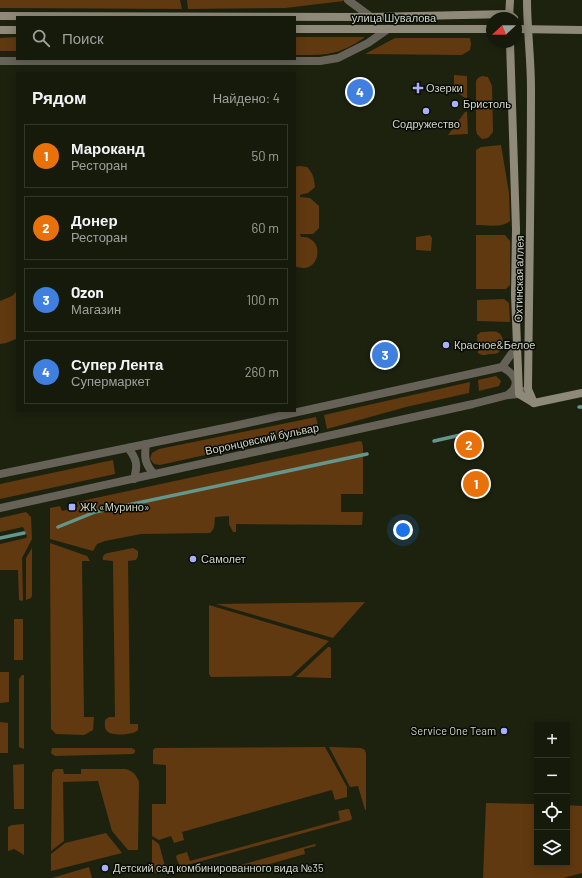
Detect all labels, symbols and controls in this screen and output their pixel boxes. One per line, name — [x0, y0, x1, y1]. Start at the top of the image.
street label: улица Шувалова — [352, 11, 437, 24]
north arrow — [486, 12, 522, 48]
search box — [16, 16, 296, 60]
icon: search — [30, 27, 52, 49]
text: Поиск — [62, 29, 104, 47]
pin: 4 — [347, 77, 373, 107]
place label: Озерки — [426, 81, 463, 94]
marker: Озерки — [413, 83, 423, 93]
text: Рядом — [32, 87, 87, 107]
text: Найдено: 4 — [213, 90, 280, 106]
place label: Бристоль — [463, 97, 511, 110]
marker: Бристоль — [450, 99, 460, 109]
marker: Содружество — [421, 106, 431, 116]
place label: Содружество — [392, 117, 460, 130]
text: Мароканд — [71, 139, 145, 157]
text: 1 — [44, 148, 48, 164]
text: 50 m — [252, 148, 279, 164]
text: Ресторан — [71, 157, 128, 173]
text: Донер — [71, 211, 118, 229]
text: 2 — [42, 220, 50, 236]
text: 60 m — [252, 220, 279, 236]
text: Ресторан — [71, 229, 128, 245]
street label: Охтинская аллея — [511, 235, 526, 323]
text: Ozon — [71, 283, 104, 301]
text: 3 — [42, 292, 50, 308]
text: 100 m — [246, 292, 279, 308]
text: Магазин — [71, 301, 121, 317]
place label: Красное&Белое — [454, 338, 535, 351]
pin: 3 — [372, 340, 398, 370]
marker: Красное&Белое — [441, 340, 451, 350]
text: Супер Лента — [71, 355, 163, 373]
text: 4 — [42, 364, 50, 380]
text: 260 m — [245, 364, 279, 380]
text: Супермаркет — [71, 373, 150, 389]
street label: Воронцовский бульвар — [204, 420, 320, 457]
pin: 2 — [456, 430, 482, 460]
pin: 1 — [463, 469, 489, 499]
place label: ЖК «Мурино» — [80, 500, 150, 513]
marker: ЖК «Мурино» — [67, 502, 77, 512]
your location — [393, 520, 413, 540]
place label: Самолет — [201, 552, 246, 565]
marker: Самолет — [188, 554, 198, 564]
map controls — [534, 722, 570, 866]
button: + — [534, 722, 570, 758]
place label: Service One Team — [411, 724, 496, 737]
marker: Service One Team — [499, 726, 509, 736]
button: − — [534, 758, 570, 794]
button: locate — [534, 794, 570, 830]
button: layers — [534, 830, 570, 866]
place label: Детский сад комбинированного вида №35 — [113, 861, 324, 874]
marker: Детский сад комбинированного вида №35 — [100, 863, 110, 873]

